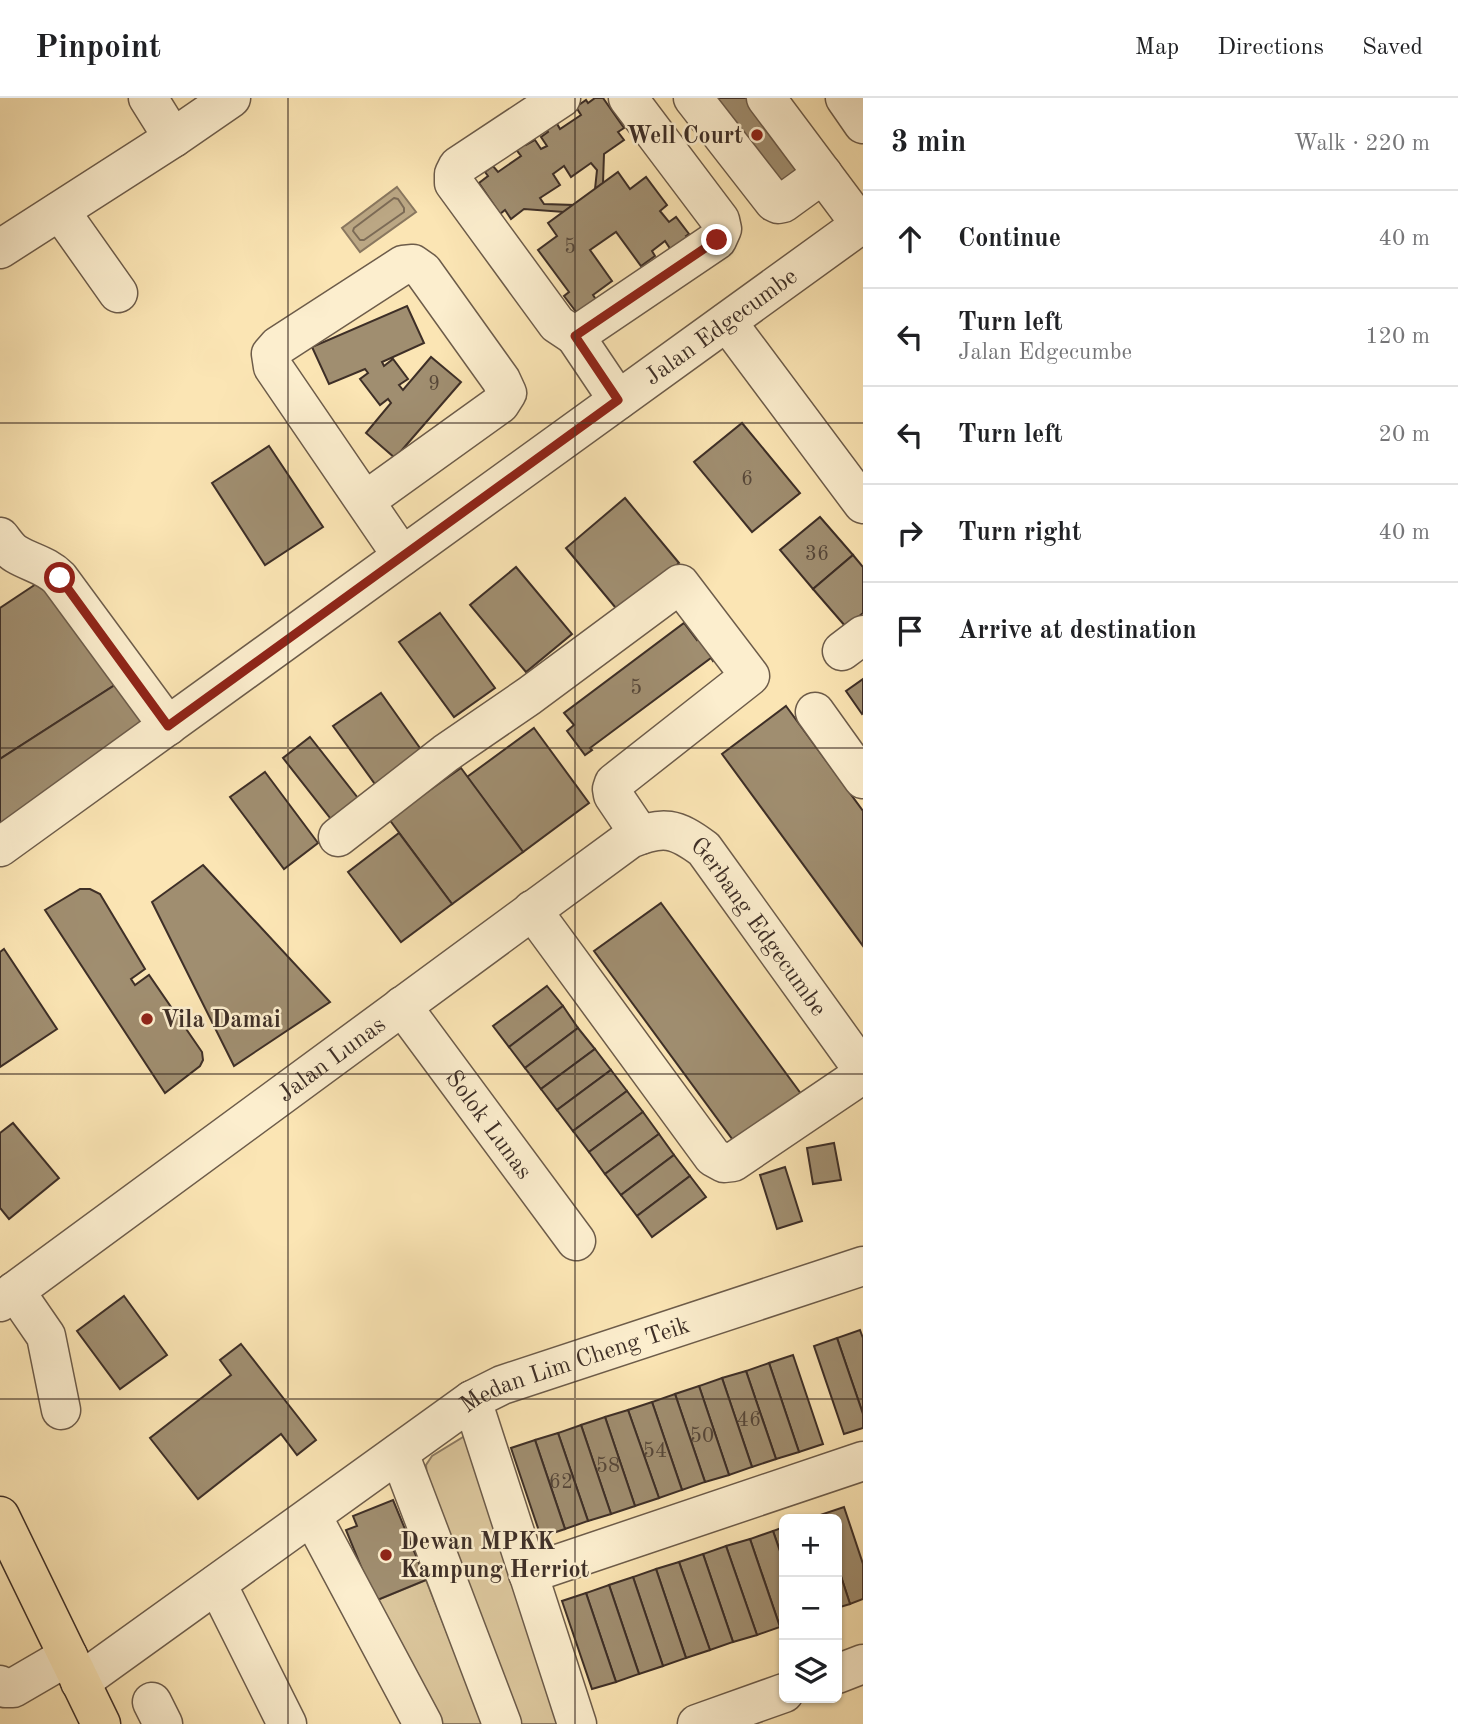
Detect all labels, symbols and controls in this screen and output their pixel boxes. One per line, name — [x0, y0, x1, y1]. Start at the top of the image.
text: Pinpoint — [35, 32, 161, 65]
text: Map — [1135, 36, 1179, 60]
text: Directions — [1217, 36, 1324, 60]
text: Saved — [1362, 36, 1423, 60]
place label: Well Court — [626, 125, 743, 149]
marker: Well Court — [749, 127, 765, 143]
text: 3 min — [891, 128, 966, 158]
text: Walk · 220 m — [1294, 132, 1430, 155]
icon: ahead — [891, 220, 929, 258]
route end — [701, 224, 732, 255]
text: Continue — [958, 226, 1061, 252]
text: 40 m — [1379, 227, 1430, 250]
house number: 5 — [564, 237, 576, 258]
street label: Jalan Edgecumbe — [641, 265, 802, 391]
text: Turn left — [958, 310, 1063, 336]
icon: left — [891, 318, 929, 356]
text: 120 m — [1365, 325, 1430, 348]
text: Jalan Edgecumbe — [958, 341, 1132, 364]
house number: 9 — [428, 374, 440, 395]
icon: left — [891, 416, 929, 454]
text: Turn left — [958, 422, 1063, 448]
text: 20 m — [1379, 423, 1430, 446]
house number: 6 — [741, 469, 753, 490]
icon: right — [891, 514, 929, 552]
text: Turn right — [958, 520, 1081, 546]
text: 40 m — [1379, 521, 1430, 544]
house number: 36 — [805, 544, 829, 565]
route start — [44, 562, 75, 593]
icon: arrive — [891, 612, 929, 650]
text: Arrive at destination — [958, 618, 1197, 644]
house number: 5 — [630, 678, 642, 699]
street label: Gerbang Edgecumbe — [686, 834, 830, 1021]
place label: Vila Damai — [161, 1009, 281, 1033]
marker: Vila Damai — [139, 1011, 155, 1027]
street label: Jalan Lunas — [274, 1013, 391, 1108]
street label: Solok Lunas — [440, 1067, 536, 1184]
street label: Medan Lim Cheng Teik — [456, 1314, 693, 1418]
house number: 46 — [737, 1410, 761, 1431]
house number: 50 — [690, 1426, 714, 1447]
house number: 54 — [643, 1441, 667, 1462]
house number: 58 — [596, 1456, 620, 1477]
house number: 62 — [549, 1472, 573, 1493]
map controls — [779, 1514, 842, 1703]
button: + — [779, 1514, 842, 1577]
place label: Dewan MPKK Kampung Herriot — [400, 1531, 590, 1583]
marker: Dewan MPKK Kampung Herriot — [378, 1547, 394, 1563]
button: − — [779, 1577, 842, 1640]
button: layers — [779, 1640, 842, 1703]

